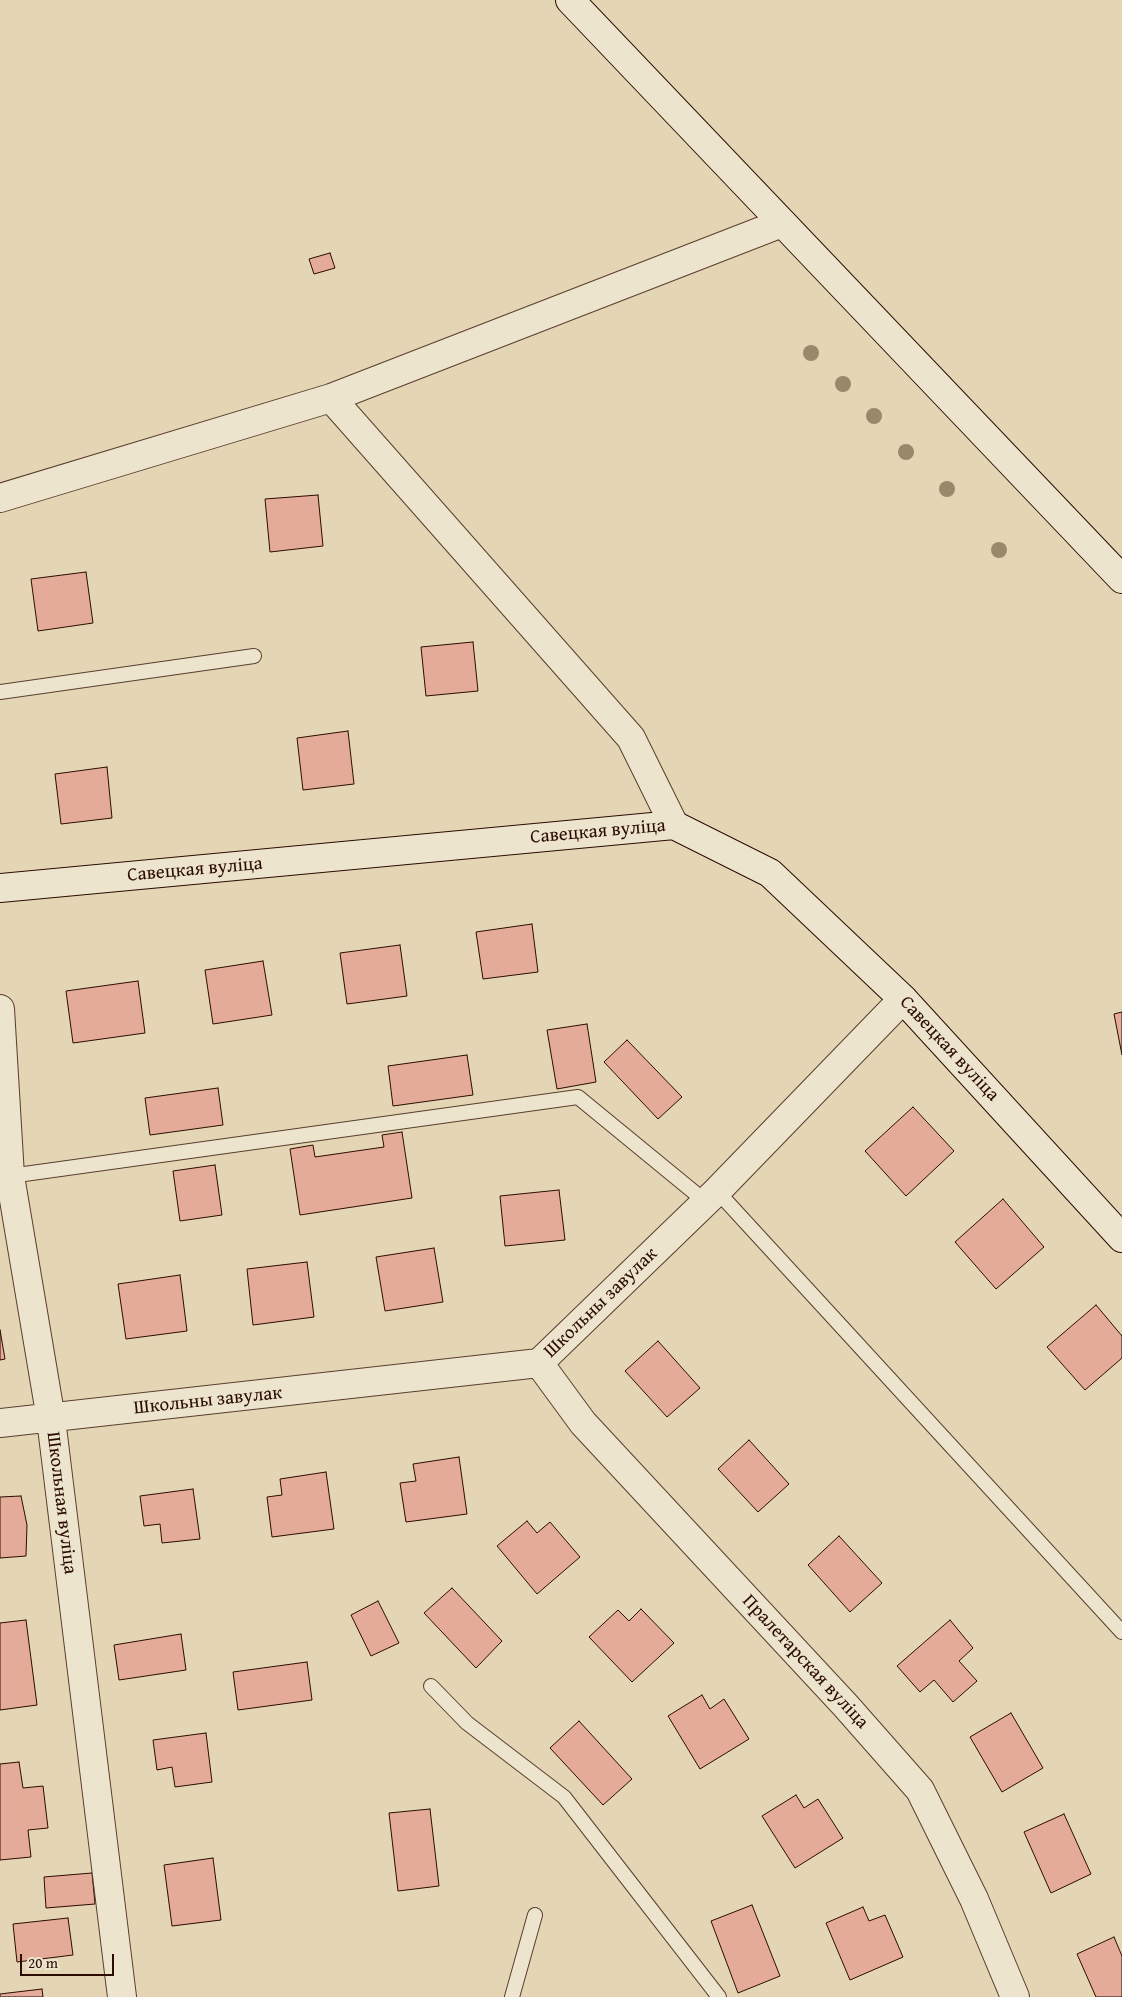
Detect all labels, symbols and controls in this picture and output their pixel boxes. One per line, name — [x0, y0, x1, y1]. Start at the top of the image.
street label: Савецкая вуліца — [529, 815, 667, 849]
street label: Савецкая вуліца — [126, 853, 264, 887]
street label: Савецкая вуліца — [894, 992, 1004, 1106]
street label: Школьны завулак — [539, 1243, 663, 1363]
street label: Школьны завулак — [133, 1382, 283, 1420]
street label: Школьная вуліца — [41, 1430, 81, 1576]
street label: Пралетарская вуліца — [737, 1590, 873, 1734]
scale bar — [22, 1944, 116, 1976]
text: 20 m — [28, 1952, 58, 1973]

